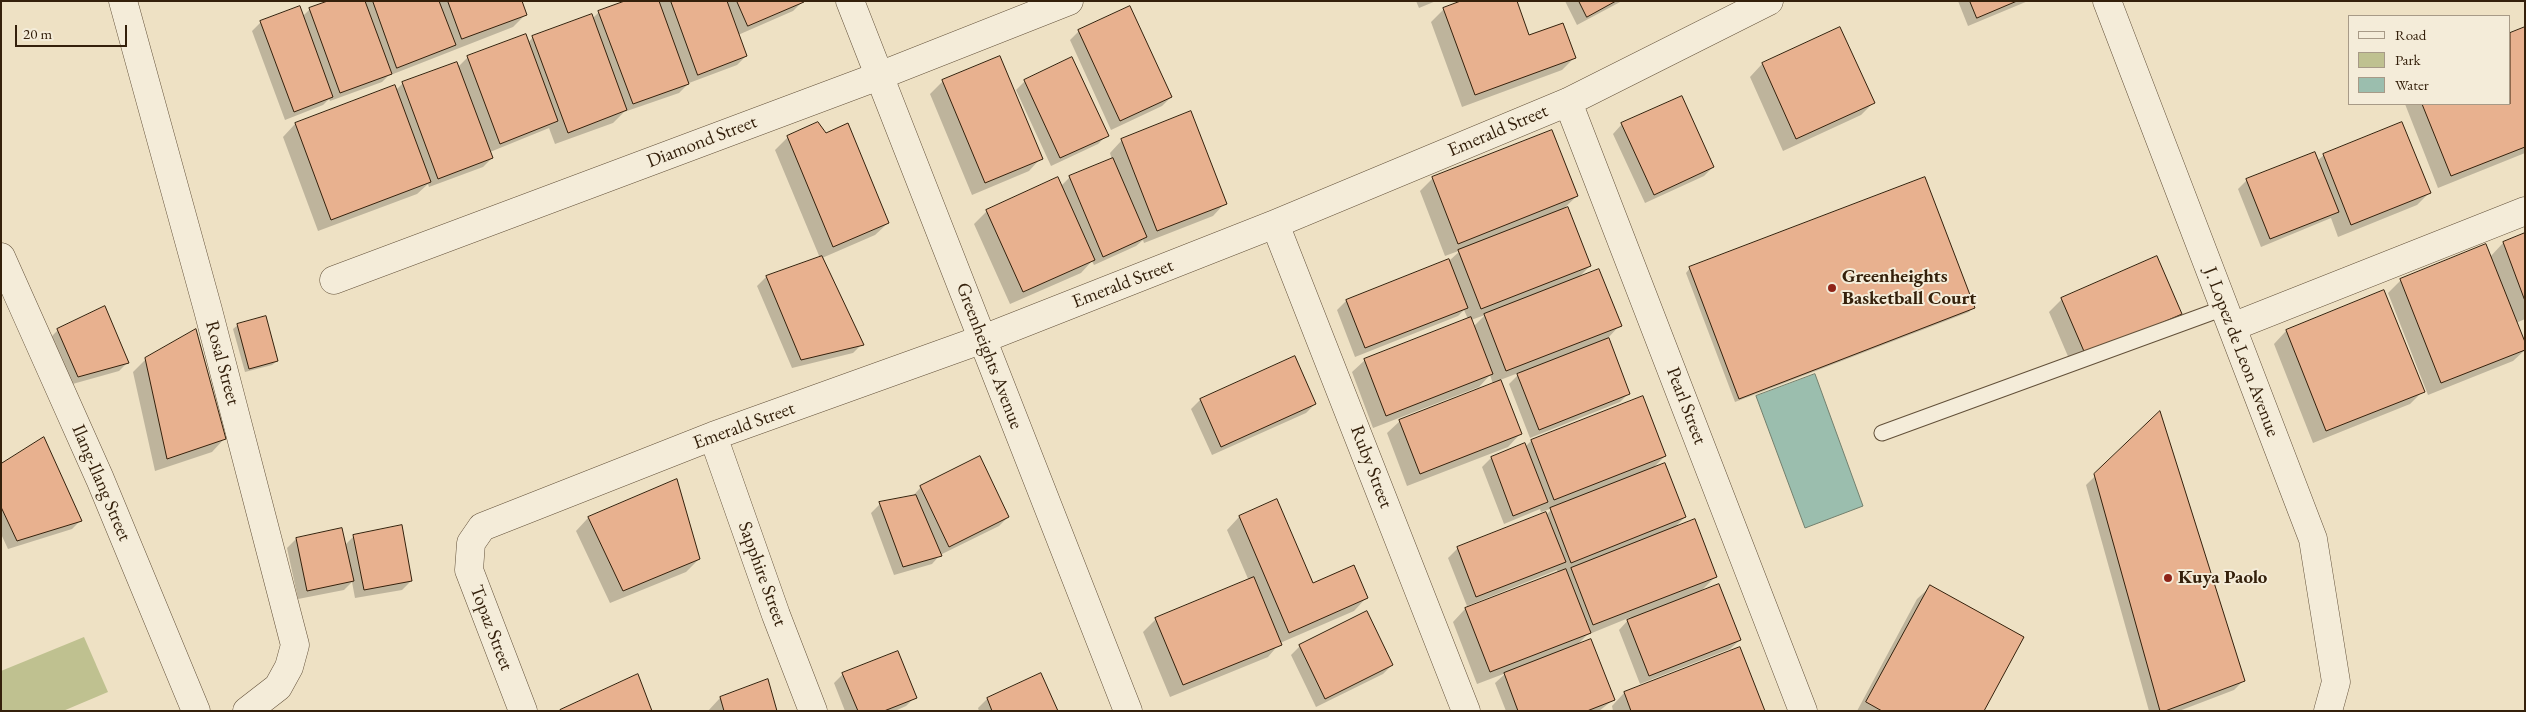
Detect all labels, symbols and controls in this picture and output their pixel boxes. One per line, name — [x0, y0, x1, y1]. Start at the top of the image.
scale bar — [18, 15, 130, 47]
legend — [2348, 15, 2511, 105]
text: 20 m — [23, 24, 52, 43]
text: Road — [2395, 25, 2426, 44]
text: Park — [2395, 50, 2421, 69]
text: Water — [2395, 75, 2429, 94]
street label: Emerald Street — [1445, 100, 1551, 162]
street label: Diamond Street — [644, 111, 760, 173]
street label: Emerald Street — [1069, 254, 1177, 314]
street label: J. Lopez de Leon Avenue — [2198, 264, 2284, 440]
place label: Greenheights Basketball Court — [1842, 266, 1976, 310]
street label: Greenheights Avenue — [951, 279, 1027, 433]
marker: Greenheights Basketball Court — [1826, 282, 1838, 294]
street label: Rosal Street — [200, 318, 244, 408]
street label: Pearl Street — [1661, 364, 1711, 448]
street label: Emerald Street — [690, 397, 798, 455]
street label: Ilang-Ilang Street — [66, 421, 136, 545]
street label: Ruby Street — [1345, 422, 1397, 512]
street label: Sapphire Street — [733, 519, 791, 629]
place label: Kuya Paolo — [2178, 567, 2267, 589]
marker: Kuya Paolo — [2162, 572, 2174, 584]
street label: Topaz Street — [464, 582, 518, 674]

